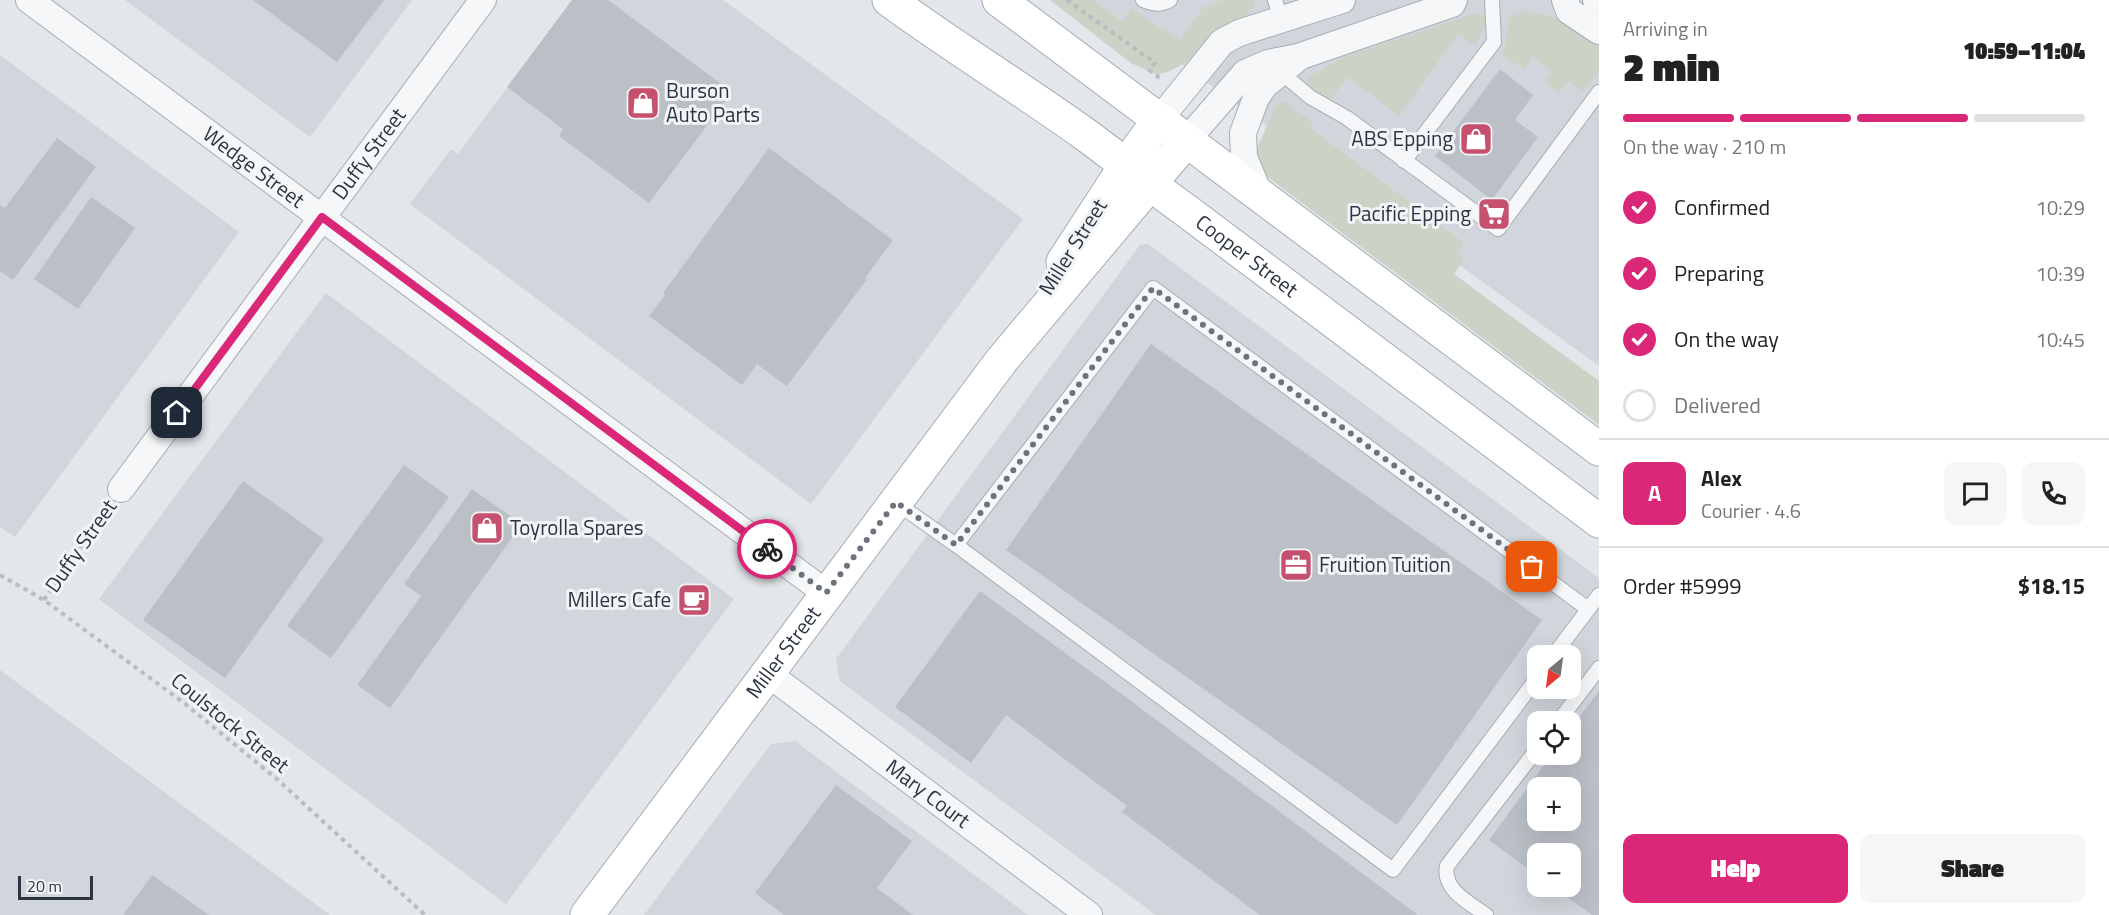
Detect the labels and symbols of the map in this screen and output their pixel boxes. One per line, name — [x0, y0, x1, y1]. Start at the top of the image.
place label: Burson Auto Parts — [666, 74, 760, 130]
shop icon: Burson Auto Parts — [625, 85, 661, 121]
street label: Duffy Street — [323, 100, 414, 206]
street label: Wedge Street — [197, 118, 312, 215]
shop icon: ABS Epping — [1458, 121, 1494, 157]
place label: ABS Epping — [1351, 122, 1453, 154]
street label: Miller Street — [1030, 191, 1115, 301]
supermarket icon: Pacific Epping — [1476, 196, 1512, 232]
place label: Pacific Epping — [1349, 197, 1471, 229]
street label: Cooper Street — [1189, 206, 1306, 305]
pin — [151, 387, 202, 438]
street label: Duffy Street — [36, 492, 124, 599]
shop icon: Toyrolla Spares — [469, 510, 505, 546]
place label: Toyrolla Spares — [510, 511, 644, 543]
courier — [737, 519, 797, 579]
pin — [1506, 541, 1557, 592]
office icon: Fruition Tuition — [1278, 547, 1314, 583]
place label: Fruition Tuition — [1319, 548, 1451, 580]
cafe icon: Millers Cafe — [676, 582, 712, 618]
place label: Millers Cafe — [567, 583, 671, 615]
street label: Miller Street — [737, 598, 828, 705]
north arrow — [1527, 645, 1581, 699]
street label: Coulstock Street — [164, 664, 297, 781]
street label: Mary Court — [879, 751, 978, 836]
scale bar — [18, 873, 93, 900]

